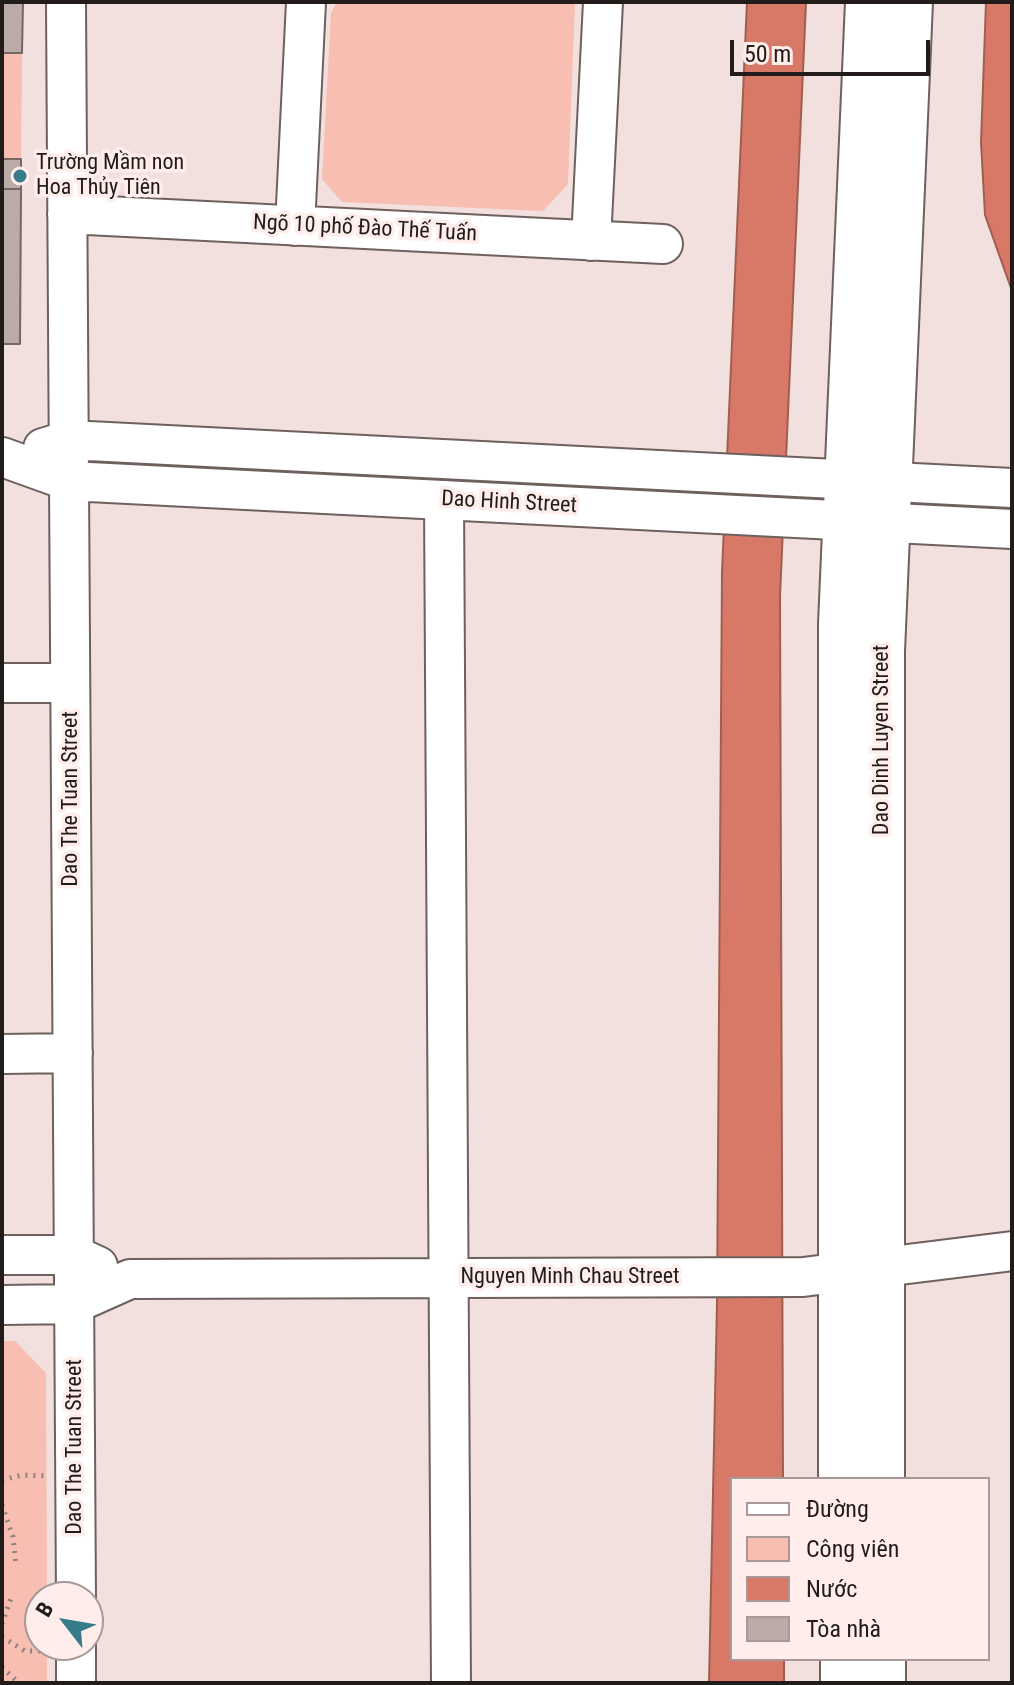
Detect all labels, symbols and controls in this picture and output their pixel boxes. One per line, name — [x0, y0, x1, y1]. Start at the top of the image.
scale bar — [734, 24, 934, 74]
text: 50 m — [744, 40, 791, 68]
place label: Trường Mầm non Hoa Thủy Tiên — [36, 150, 184, 202]
marker: Trường Mầm non Hoa Thủy Tiên — [11, 167, 29, 185]
street label: Ngõ 10 phố Đào Thế Tuấn — [252, 210, 478, 248]
street label: Dao Hinh Street — [441, 486, 577, 520]
street label: Dao Dinh Luyen Street — [869, 645, 895, 835]
street label: Dao The Tuan Street — [58, 711, 84, 887]
street label: Nguyen Minh Chau Street — [460, 1264, 680, 1290]
street label: Dao The Tuan Street — [62, 1359, 88, 1535]
legend — [730, 1477, 990, 1661]
text: Đường — [806, 1495, 869, 1523]
text: Công viên — [806, 1535, 899, 1563]
text: Nước — [806, 1575, 857, 1603]
north arrow — [24, 1581, 104, 1661]
text: B — [31, 1598, 59, 1621]
text: Tòa nhà — [806, 1615, 881, 1643]

